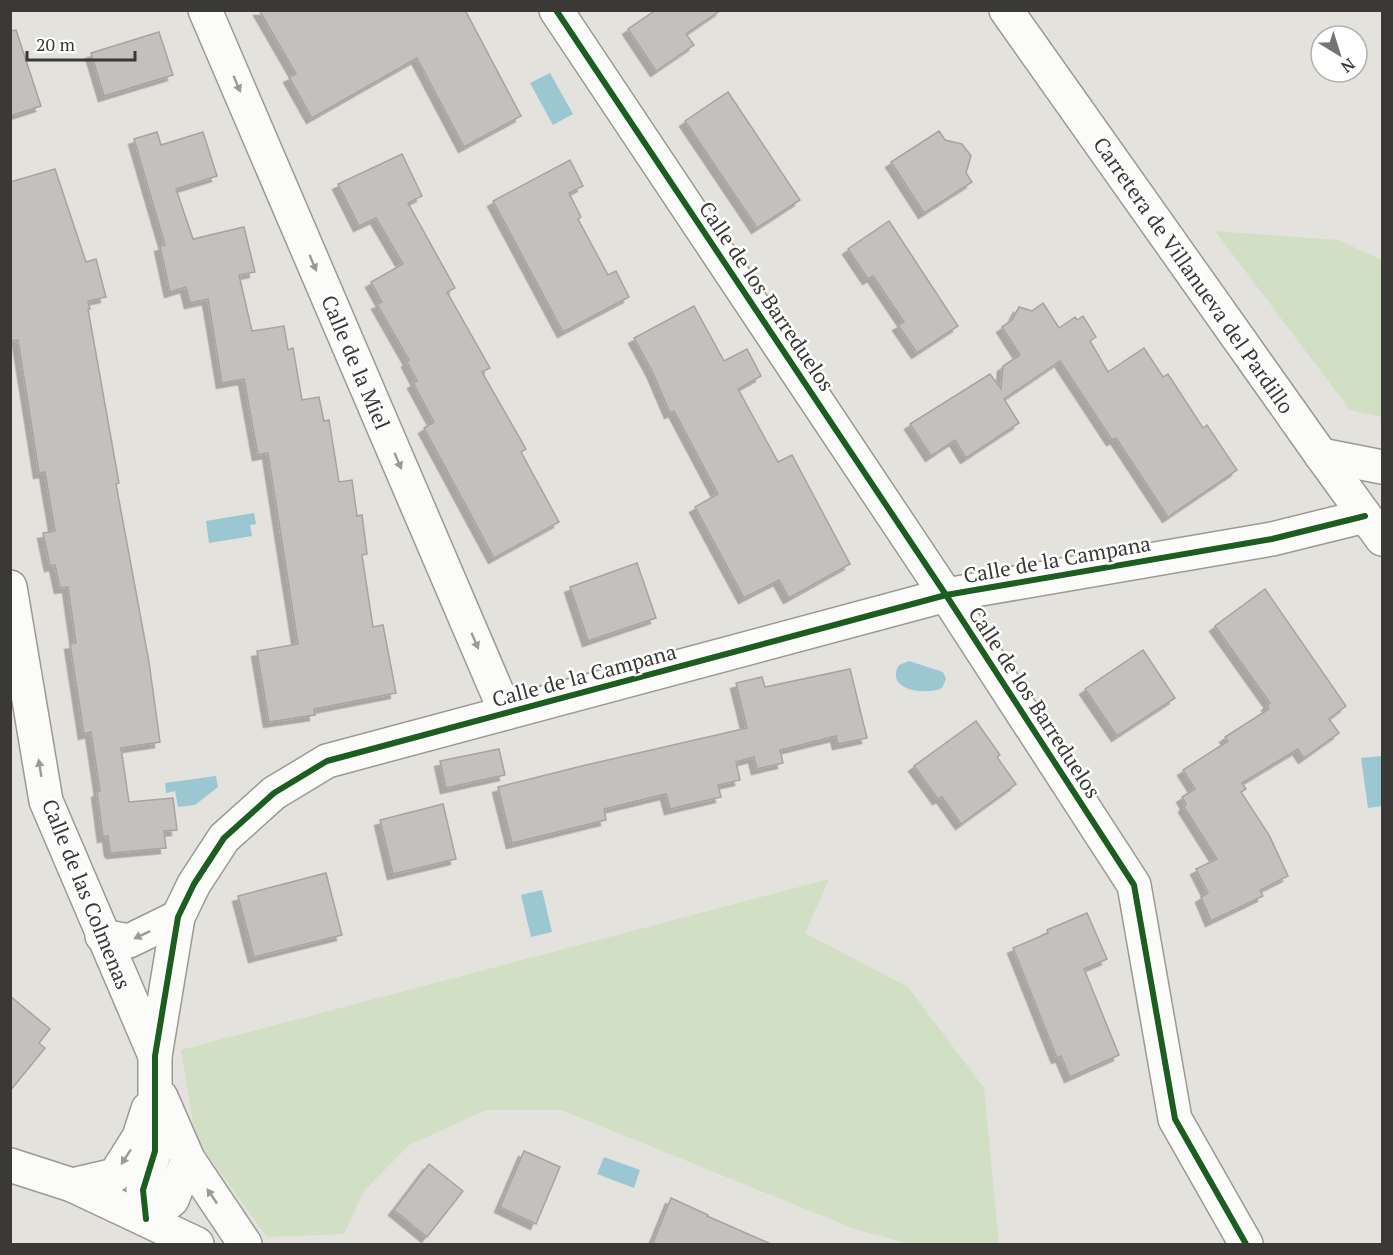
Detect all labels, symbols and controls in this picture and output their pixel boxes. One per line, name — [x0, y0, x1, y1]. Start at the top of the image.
scale bar — [27, 24, 135, 62]
north arrow — [1309, 24, 1369, 84]
text: 20 m — [36, 32, 76, 56]
text: N — [1337, 53, 1360, 78]
one-way arrow — [232, 75, 242, 93]
street label: Carretera de Villanueva del Pardillo — [1087, 131, 1301, 419]
street label: Calle de los Barreduelos — [693, 196, 841, 396]
one-way arrow — [309, 254, 319, 272]
street label: Calle de la Miel — [315, 291, 397, 433]
one-way arrow — [394, 453, 403, 470]
street label: Calle de la Campana — [961, 529, 1153, 589]
street label: Calle de los Barreduelos — [962, 601, 1108, 803]
one-way arrow — [470, 632, 480, 650]
street label: Calle de la Campana — [489, 637, 680, 713]
one-way arrow — [36, 759, 45, 778]
street label: Calle de las Colmenas — [36, 795, 138, 993]
one-way arrow — [133, 930, 150, 939]
one-way arrow — [121, 1149, 132, 1165]
one-way arrow — [207, 1188, 218, 1204]

